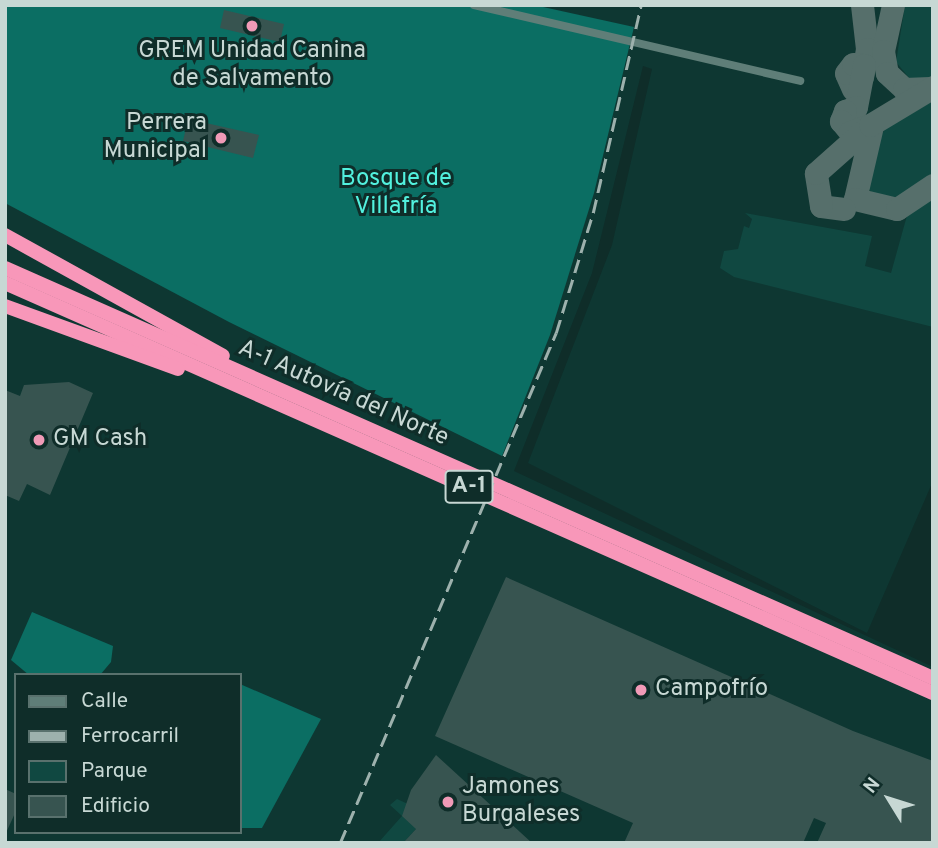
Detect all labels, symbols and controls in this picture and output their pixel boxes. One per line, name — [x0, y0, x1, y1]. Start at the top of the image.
marker: GREM Unidad Canina de Salvamento — [244, 18, 260, 34]
place label: GREM Unidad Canina de Salvamento — [138, 38, 366, 94]
place label: Perrera Municipal — [104, 110, 207, 166]
marker: Perrera Municipal — [213, 130, 229, 146]
park label: Bosque de Villafría — [340, 166, 452, 222]
street label: A-1 Autovía del Norte — [233, 334, 453, 454]
place label: GM Cash — [53, 426, 147, 454]
marker: GM Cash — [31, 432, 47, 448]
road number: A-1 — [444, 467, 494, 506]
legend — [14, 673, 242, 834]
place label: Campofrío — [655, 676, 768, 704]
marker: Campofrío — [633, 682, 649, 698]
text: Calle — [81, 688, 128, 715]
text: Ferrocarril — [81, 723, 179, 750]
text: Parque — [81, 758, 148, 785]
north arrow — [854, 764, 924, 834]
text: N — [859, 773, 886, 799]
place label: Jamones Burgaleses — [462, 774, 580, 830]
text: Edificio — [81, 793, 150, 820]
marker: Jamones Burgaleses — [440, 794, 456, 810]

